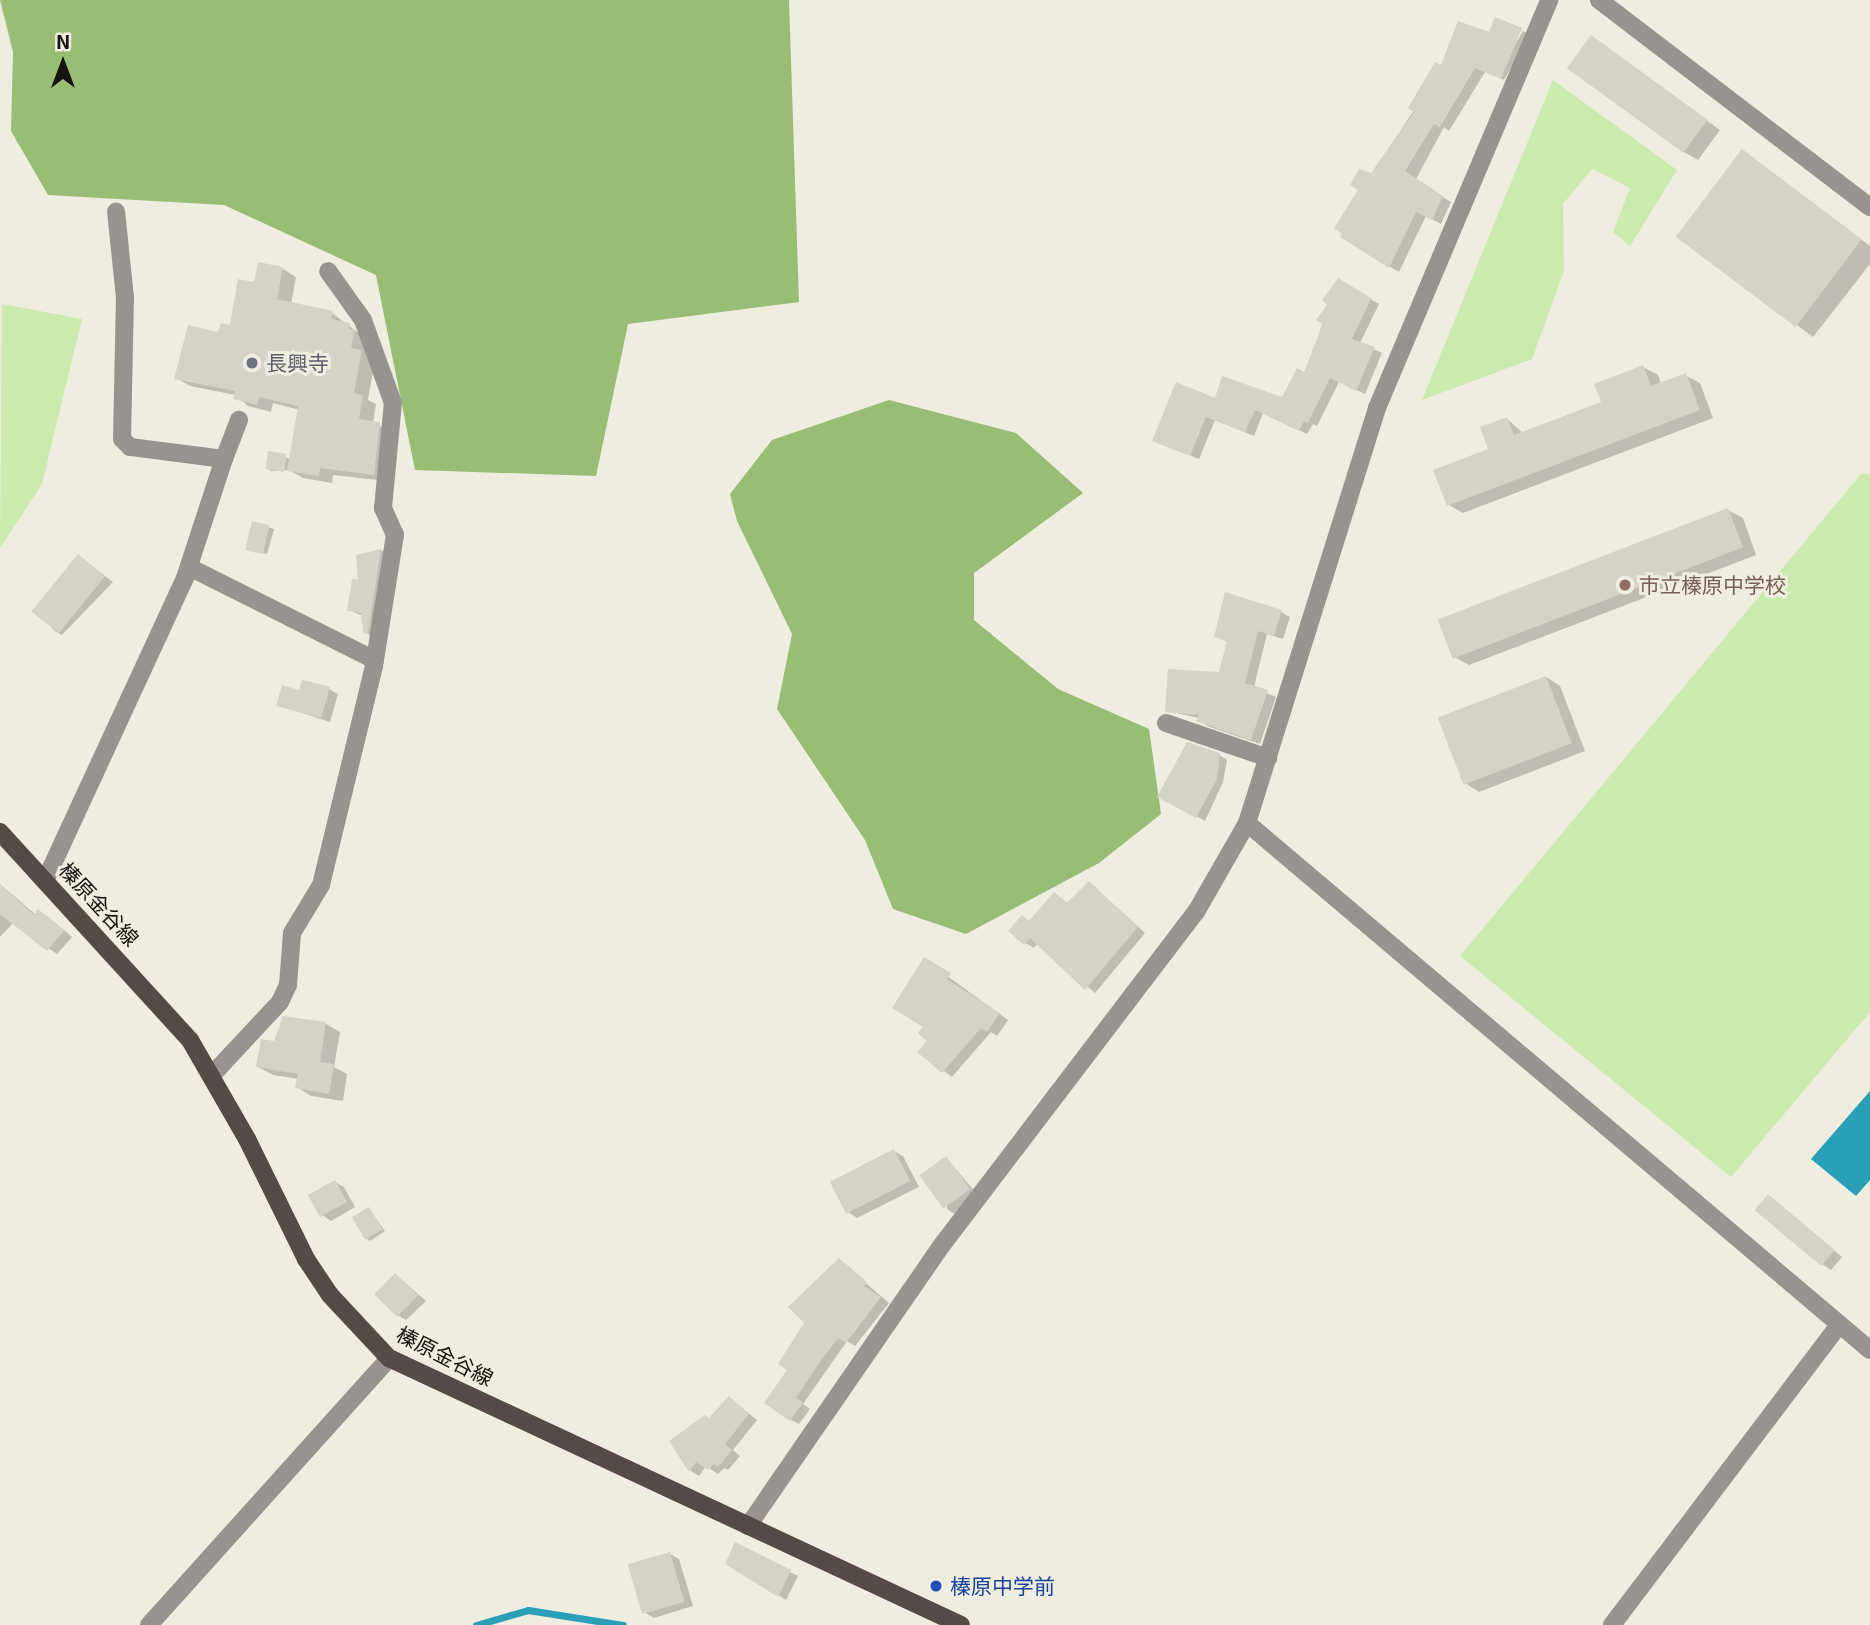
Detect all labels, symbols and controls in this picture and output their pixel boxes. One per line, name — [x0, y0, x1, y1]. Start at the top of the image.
north arrow — [28, 28, 98, 98]
text: N — [56, 30, 70, 53]
place label: 長興寺 — [266, 350, 329, 376]
marker: 長興寺 — [244, 355, 260, 371]
place label: 市立榛原中学校 — [1639, 572, 1786, 598]
marker: 市立榛原中学校 — [1617, 577, 1633, 593]
street label: 榛原金谷線 — [54, 857, 144, 951]
street label: 榛原金谷線 — [393, 1321, 497, 1391]
place label: 榛原中学前 — [950, 1573, 1055, 1599]
marker: 榛原中学前 — [928, 1578, 944, 1594]

